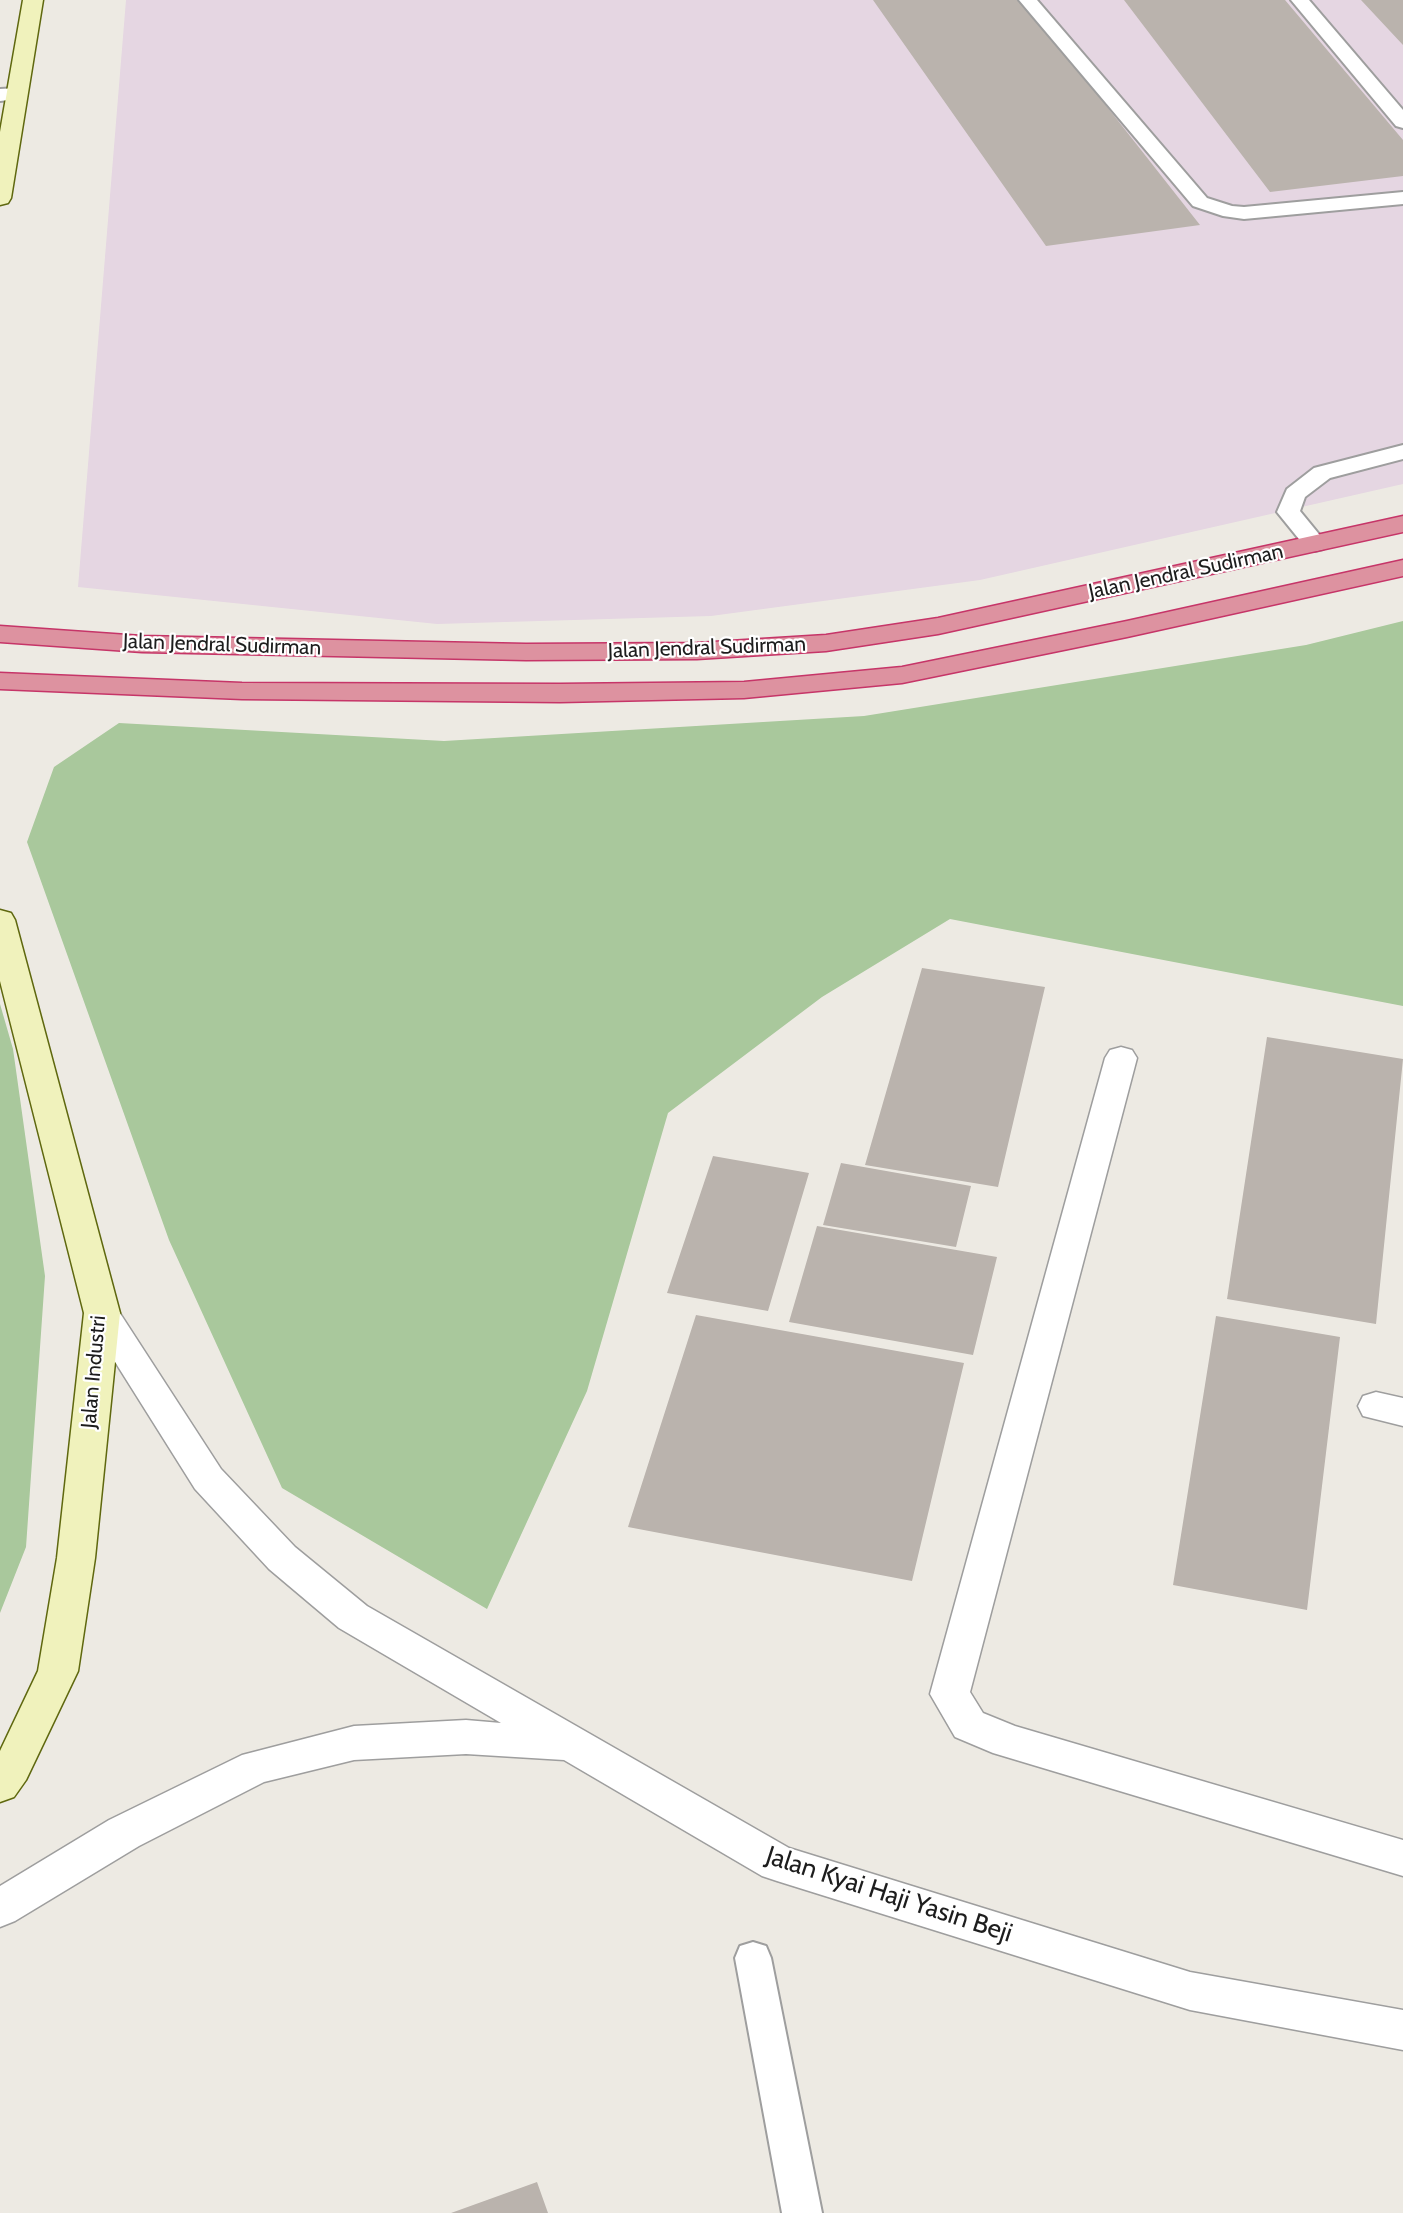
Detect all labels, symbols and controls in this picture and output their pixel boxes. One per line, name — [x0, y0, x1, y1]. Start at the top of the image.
street label: Jalan Jendral Sudirman — [1086, 539, 1286, 605]
street label: Jalan Jendral Sudirman — [122, 629, 322, 661]
street label: Jalan Jendral Sudirman — [607, 632, 807, 664]
street label: Jalan Industri — [77, 1315, 111, 1429]
street label: Jalan Kyai Haji Yasin Beji — [762, 1840, 1016, 1950]

